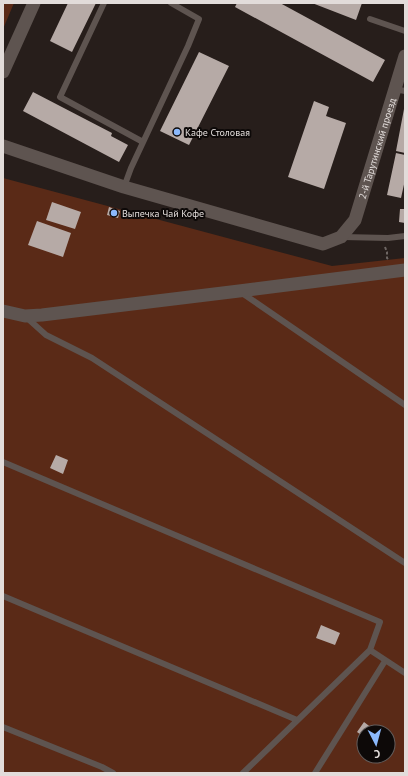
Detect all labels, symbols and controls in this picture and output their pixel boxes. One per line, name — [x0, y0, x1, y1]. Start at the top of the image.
street label: 2-й Тарутинский проезд — [355, 96, 399, 201]
place label: Кафе Столовая — [185, 126, 250, 139]
marker: Кафе Столовая — [172, 127, 182, 137]
place label: Выпечка Чай Кофе — [122, 207, 204, 220]
marker: Выпечка Чай Кофе — [109, 208, 119, 218]
north arrow — [356, 724, 396, 764]
text: С — [373, 747, 381, 761]

